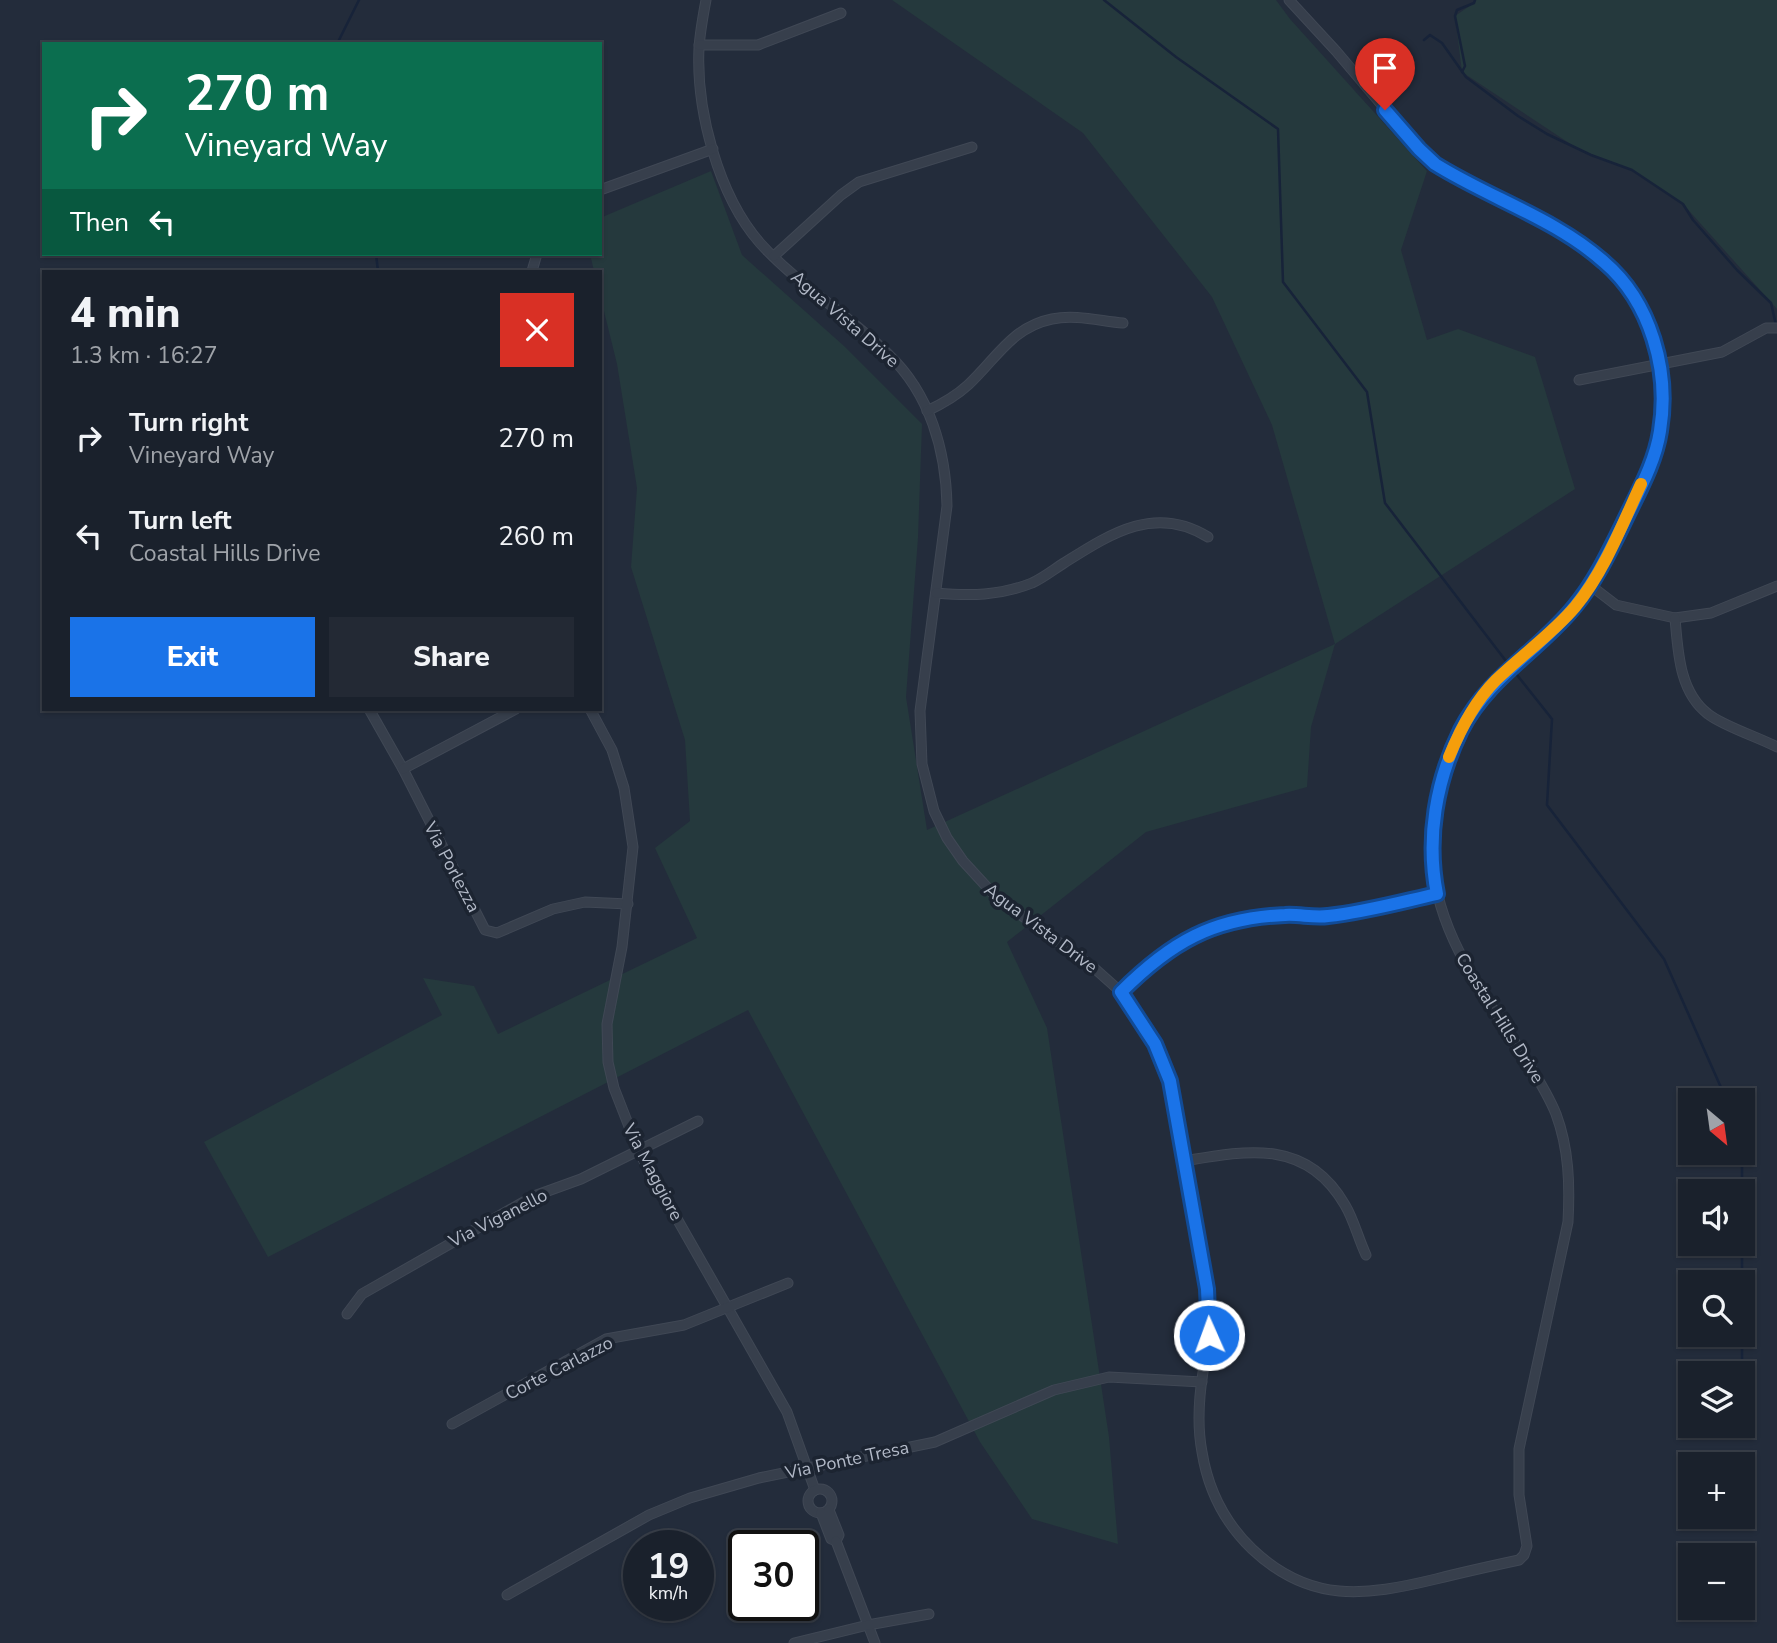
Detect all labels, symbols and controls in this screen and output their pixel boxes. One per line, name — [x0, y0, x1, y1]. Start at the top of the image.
pin — [1355, 38, 1415, 110]
icon: arrive — [1366, 49, 1404, 87]
text: 270 m — [185, 60, 329, 127]
icon: right — [70, 70, 161, 161]
text: Vineyard Way — [185, 124, 387, 167]
icon: left — [143, 203, 181, 241]
text: Then — [70, 205, 129, 240]
street label: Agua Vista Drive — [786, 265, 904, 373]
text: 4 min — [70, 285, 180, 342]
button: close — [500, 293, 574, 367]
text: 1.3 km · 16:27 — [70, 340, 217, 371]
text: Turn right — [129, 405, 248, 440]
icon: right — [70, 419, 108, 457]
text: 270 m — [498, 421, 574, 456]
text: Vineyard Way — [129, 440, 274, 471]
text: Turn left — [129, 503, 232, 538]
icon: left — [70, 517, 108, 555]
text: 260 m — [498, 519, 574, 554]
text: Coastal Hills Drive — [129, 538, 320, 569]
button: Exit — [70, 617, 315, 697]
button: Share — [329, 617, 574, 697]
street label: Via Porlezza — [418, 817, 486, 916]
street label: Agua Vista Drive — [979, 877, 1103, 979]
street label: Coastal Hills Drive — [1450, 948, 1550, 1088]
north arrow — [1678, 1088, 1755, 1166]
map controls — [1678, 1088, 1755, 1620]
street label: Via Maggiore — [617, 1118, 689, 1225]
button: sound — [1678, 1179, 1755, 1256]
street label: Via Viganello — [444, 1183, 551, 1254]
button: search — [1678, 1270, 1755, 1347]
position arrow — [1172, 1298, 1246, 1372]
street label: Corte Carlazzo — [501, 1331, 617, 1405]
button: layers — [1678, 1361, 1755, 1438]
street label: Via Ponte Tresa — [782, 1435, 911, 1485]
button: + — [1678, 1452, 1755, 1529]
speed limit sign: 30 — [728, 1530, 819, 1621]
text: 19 — [647, 1543, 690, 1590]
button: − — [1678, 1543, 1755, 1620]
text: km/h — [649, 1581, 688, 1605]

